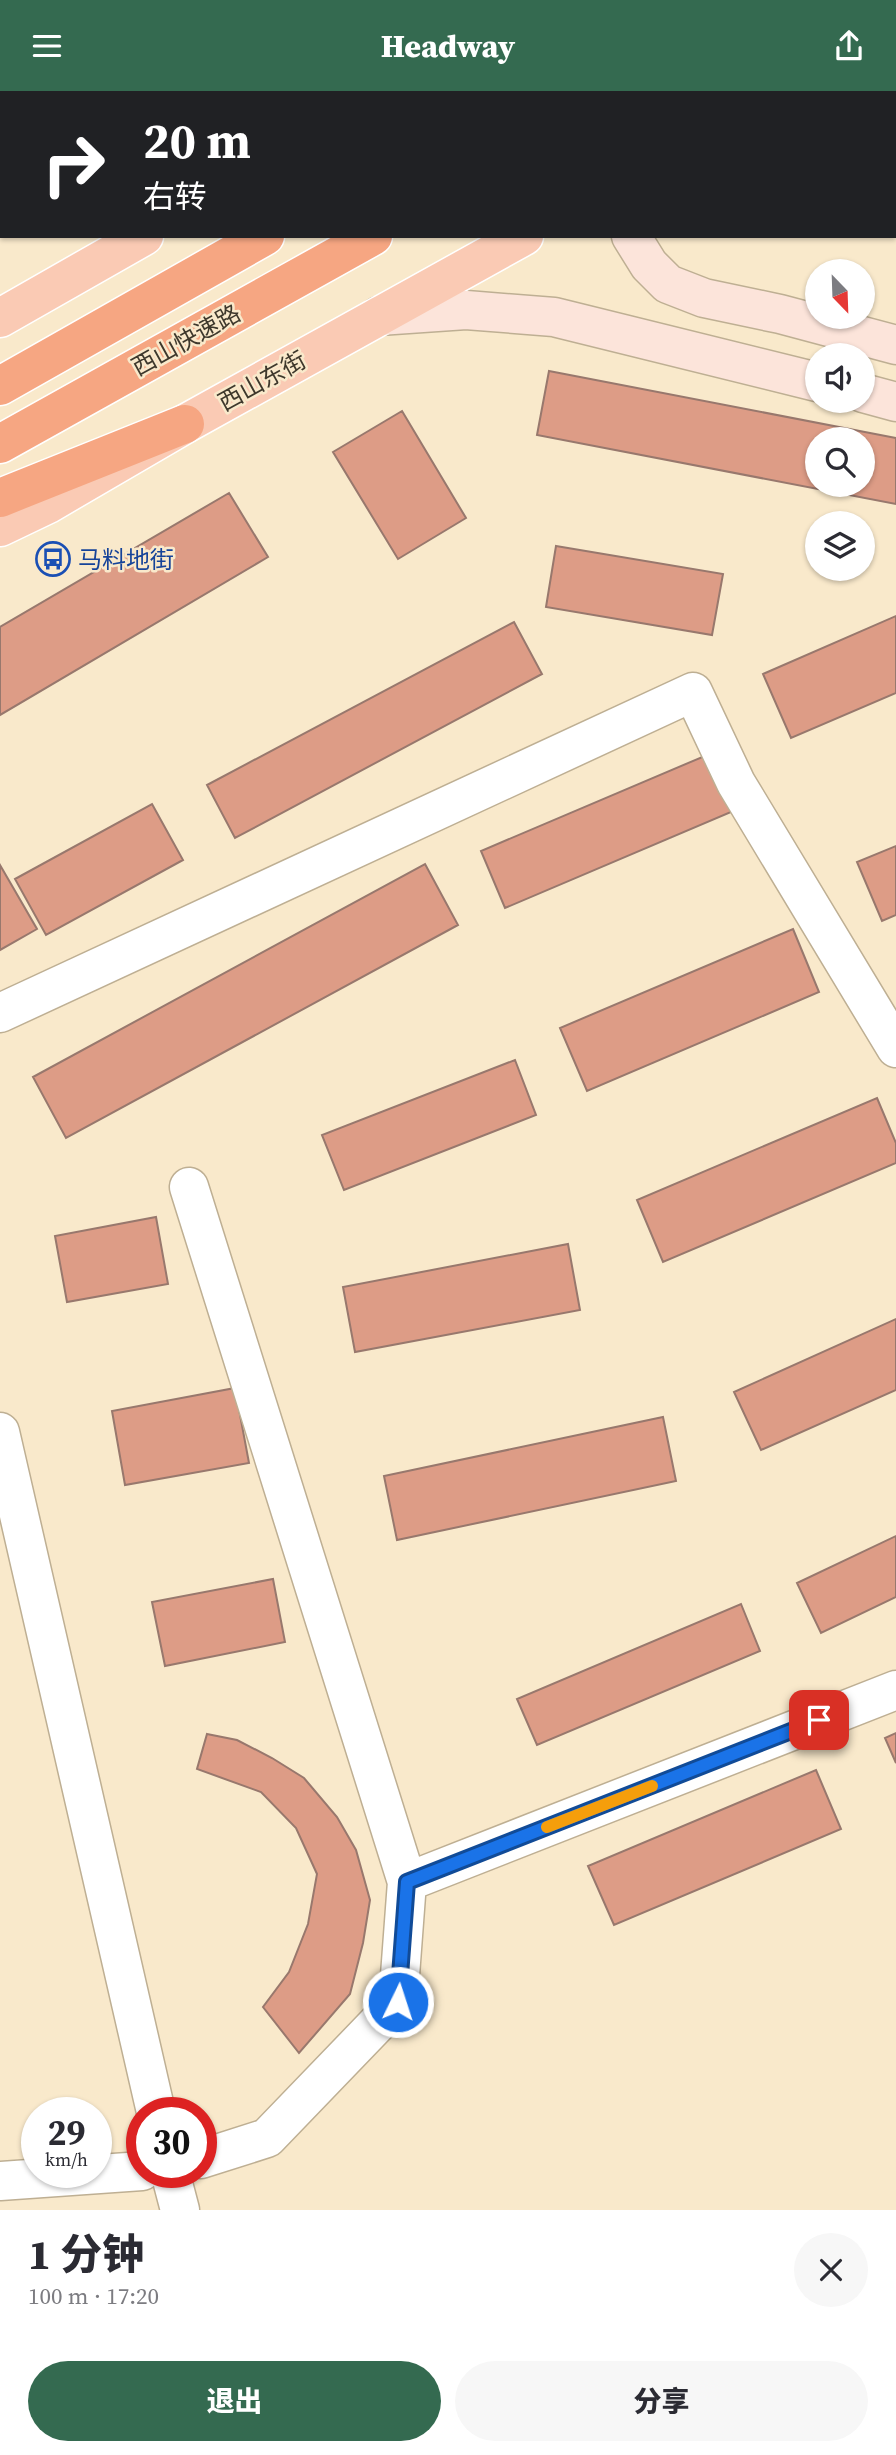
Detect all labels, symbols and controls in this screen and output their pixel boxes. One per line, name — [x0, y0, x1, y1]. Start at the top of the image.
text: Headway — [381, 24, 515, 68]
icon: menu — [28, 27, 66, 65]
icon: share — [830, 27, 868, 65]
text: 20 m — [143, 107, 251, 174]
icon: right — [28, 119, 119, 210]
text: 右转 — [143, 175, 207, 219]
north arrow — [805, 259, 875, 329]
map controls — [805, 259, 875, 581]
street label: 西山快速路 — [126, 296, 246, 384]
street label: 西山东街 — [212, 343, 312, 419]
button: sound — [805, 343, 875, 413]
button: search — [805, 427, 875, 497]
button: layers — [805, 511, 875, 581]
bus stop icon: 马料地街 — [34, 540, 72, 578]
place label: 马料地街 — [78, 543, 174, 576]
pin — [789, 1690, 849, 1750]
icon: arrive — [800, 1701, 838, 1739]
position arrow — [361, 1965, 435, 2039]
speed limit sign: 30 — [126, 2097, 217, 2188]
text: 29 — [48, 2109, 85, 2157]
text: km/h — [45, 2147, 88, 2172]
text: 1 分钟 — [28, 2225, 144, 2283]
button: close — [794, 2233, 868, 2307]
text: 100 m · 17:20 — [28, 2280, 159, 2312]
button: 退出 — [28, 2361, 441, 2441]
button: 分享 — [455, 2361, 868, 2441]

